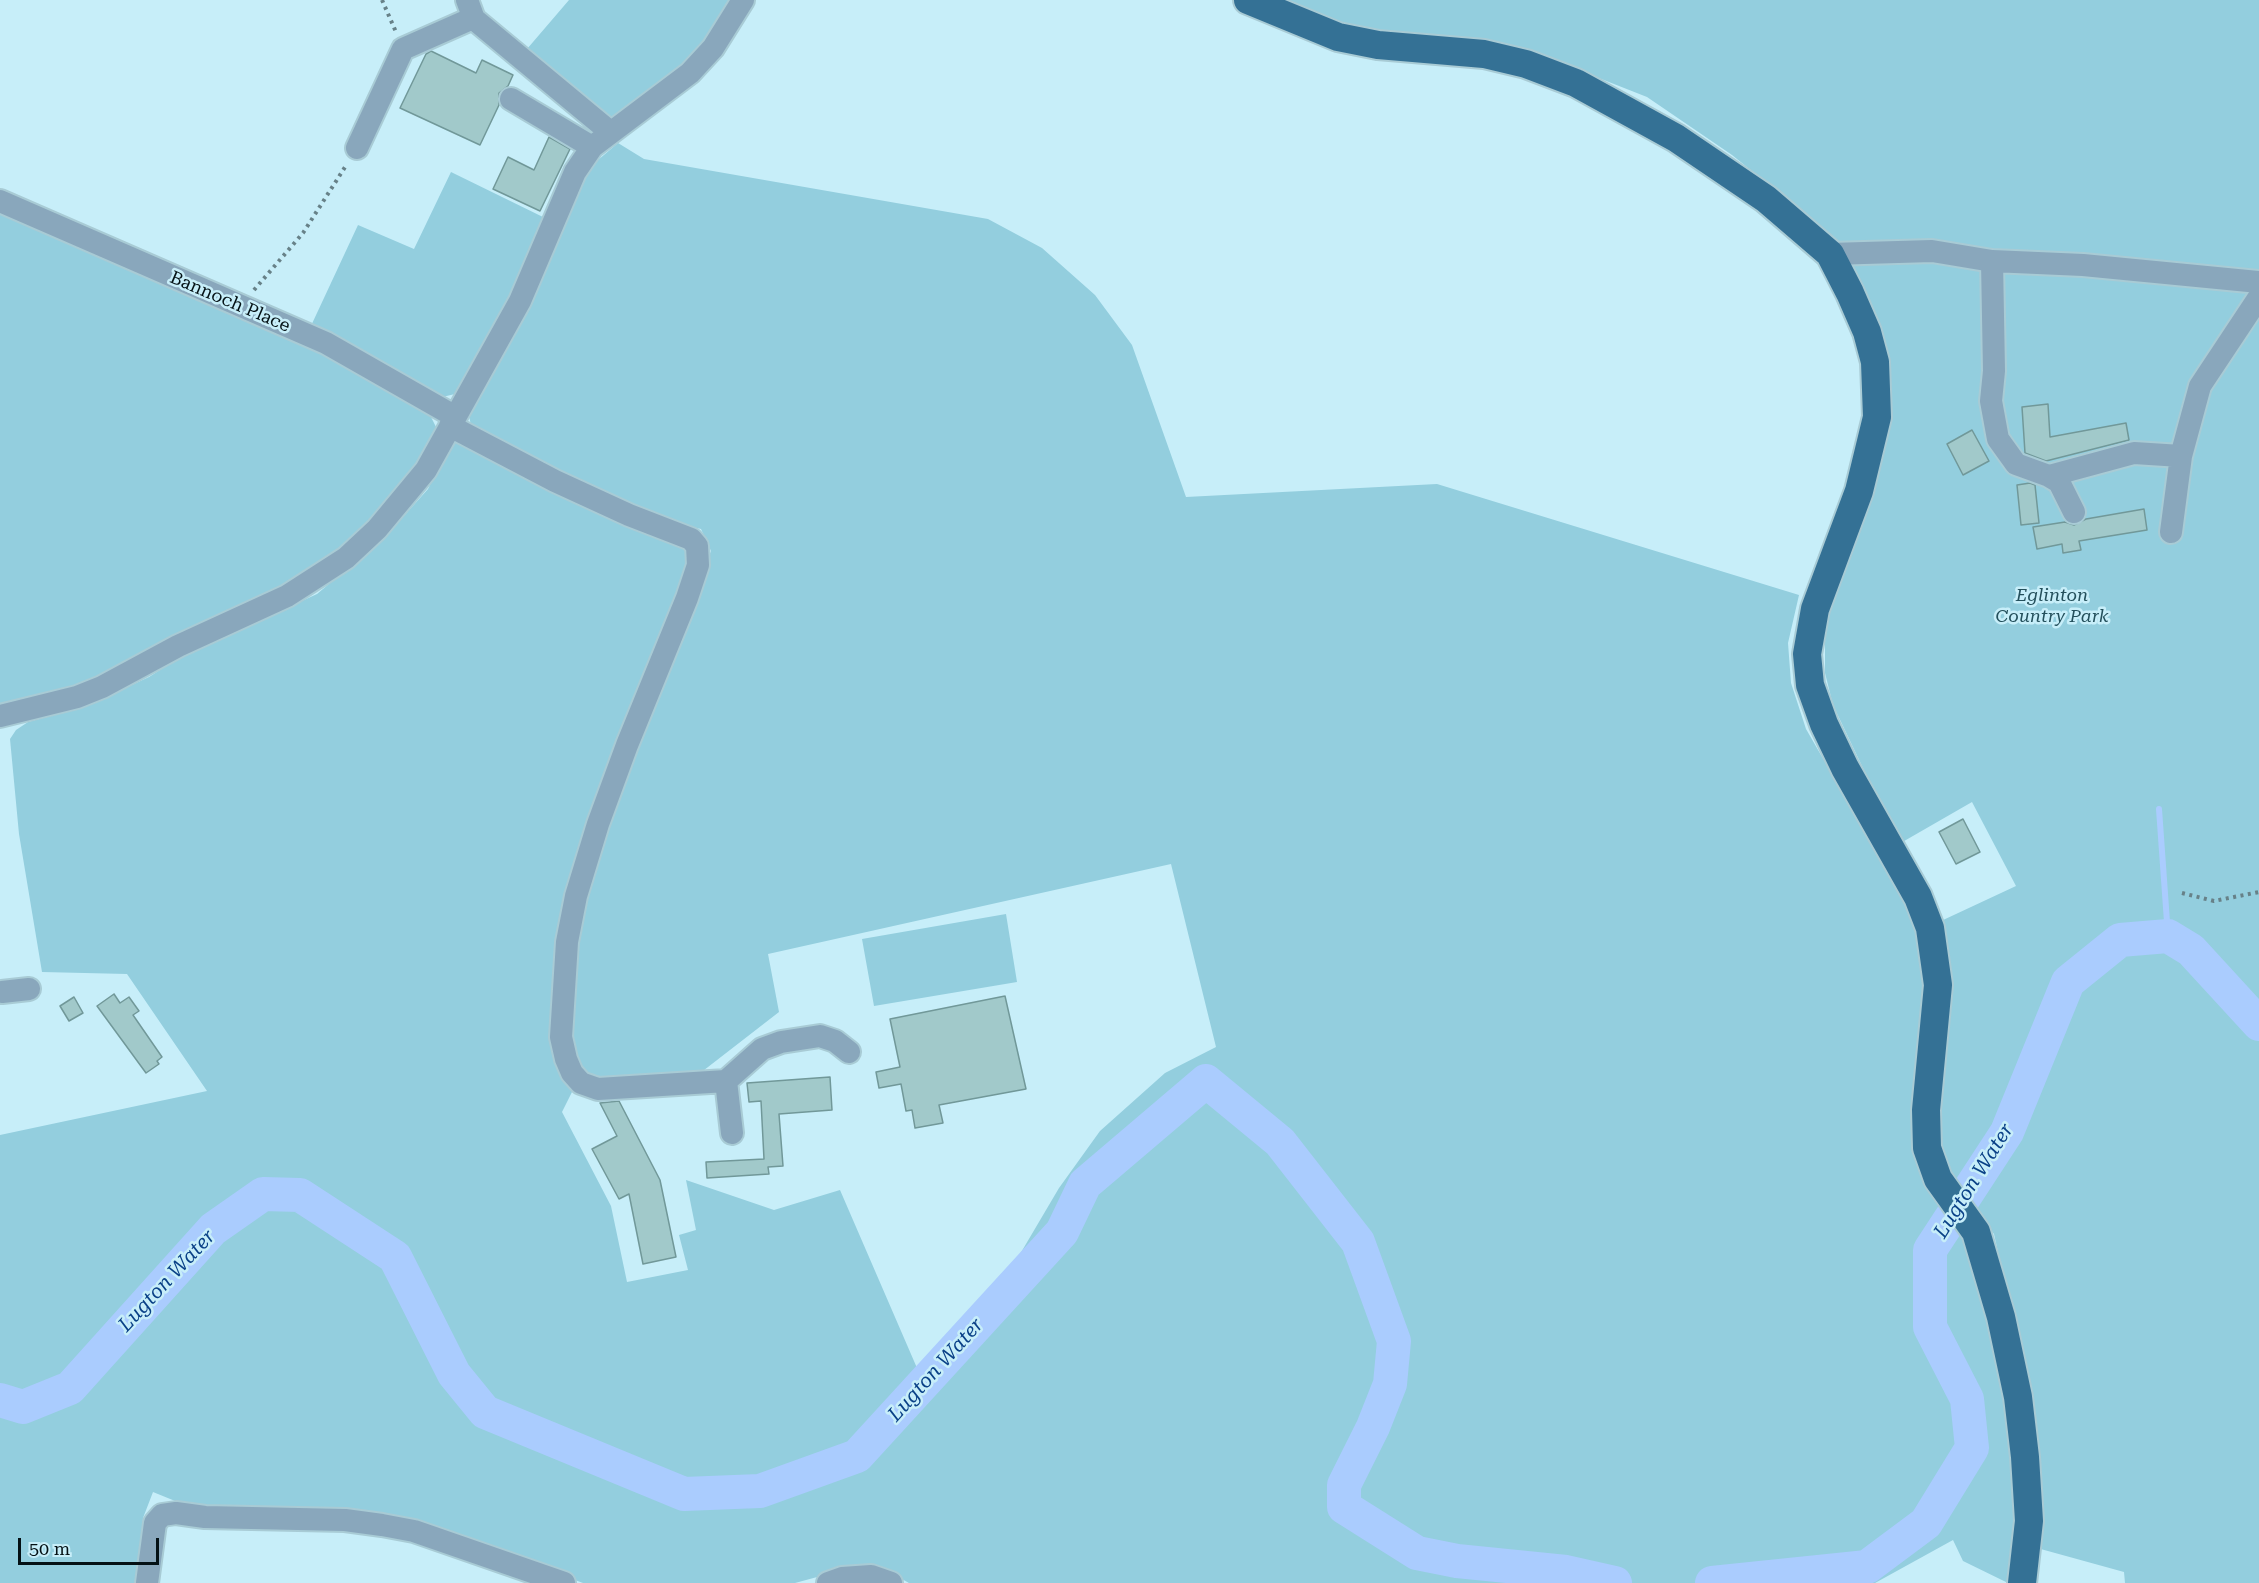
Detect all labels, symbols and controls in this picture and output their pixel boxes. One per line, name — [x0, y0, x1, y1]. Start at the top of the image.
street label: Bannoch Place — [167, 267, 293, 337]
park label: Eglinton Country Park — [1995, 585, 2109, 628]
water label: Lugton Water — [1929, 1119, 2019, 1243]
water label: Lugton Water — [114, 1225, 220, 1337]
water label: Lugton Water — [883, 1313, 989, 1427]
scale bar — [21, 1526, 162, 1564]
text: 50 m — [29, 1538, 70, 1559]

